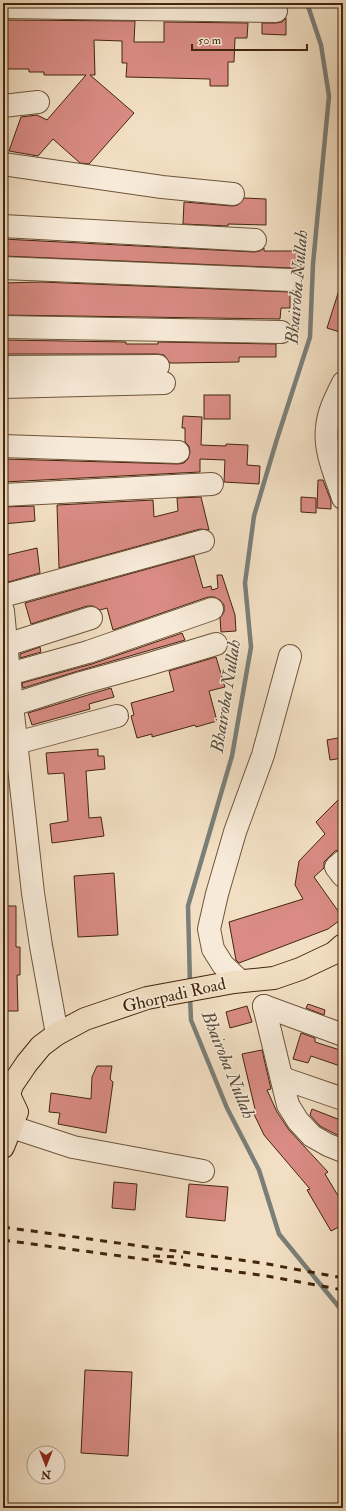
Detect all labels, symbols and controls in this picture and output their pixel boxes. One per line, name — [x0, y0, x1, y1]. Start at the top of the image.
scale bar — [192, 26, 307, 52]
text: 50 m — [198, 33, 222, 48]
water label: Bhairoba Nullah — [280, 229, 313, 346]
water label: Bhairoba Nullah — [206, 638, 246, 755]
street label: Ghorpadi Road — [120, 973, 229, 1018]
water label: Bhairoba Nullah — [196, 1007, 260, 1122]
north arrow — [26, 1445, 66, 1485]
text: N — [40, 1468, 52, 1481]

